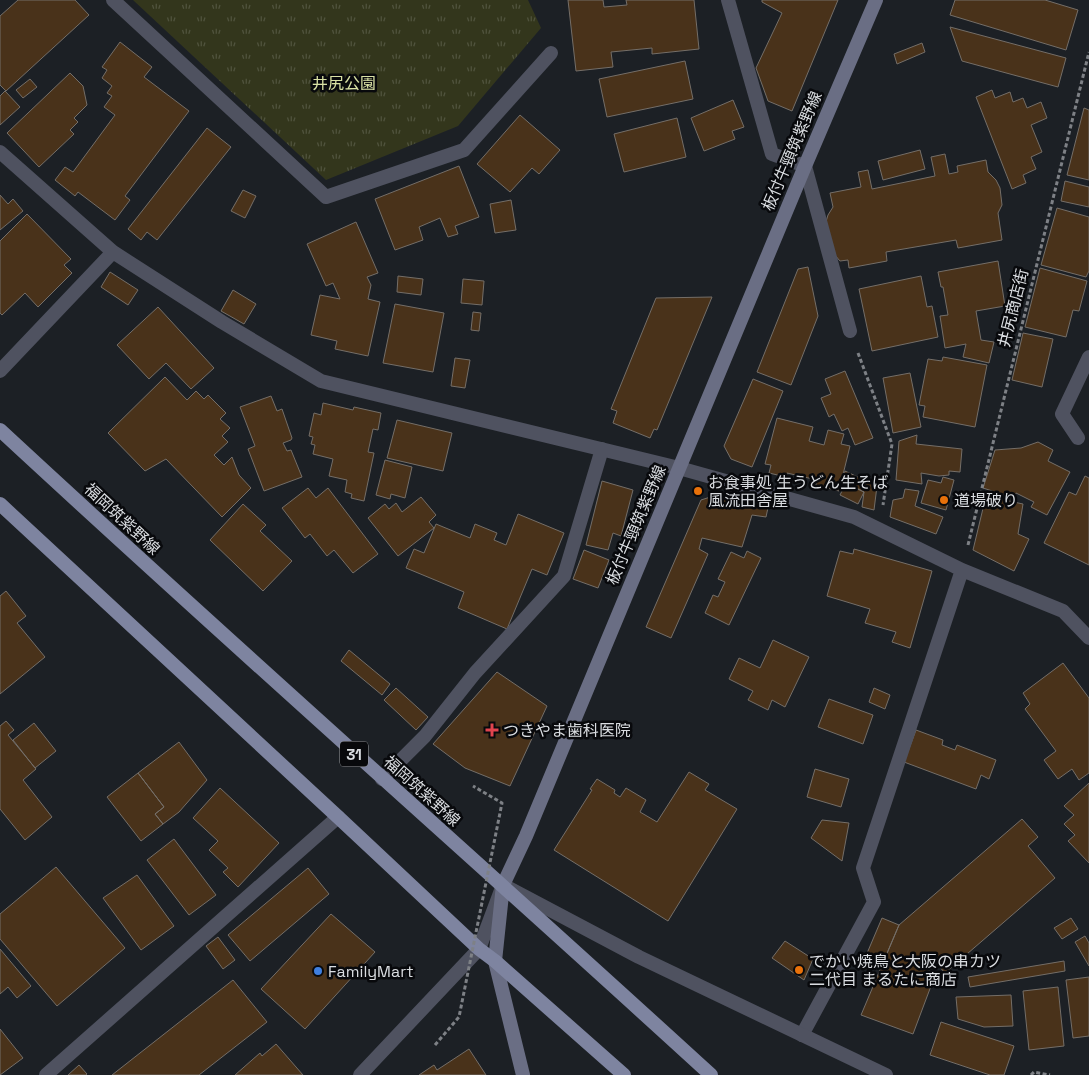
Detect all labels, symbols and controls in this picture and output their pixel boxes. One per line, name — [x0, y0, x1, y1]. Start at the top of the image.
park label: 井尻公園 — [312, 73, 376, 94]
street label: 板付牛頸筑紫野線 — [757, 88, 827, 214]
street label: 井尻商店街 — [993, 267, 1033, 349]
street label: 板付牛頸筑紫野線 — [601, 462, 671, 588]
place label: お食事処 生うどん生そば 風流田舎屋 — [708, 472, 888, 511]
street label: 福岡筑紫野線 — [80, 479, 164, 559]
marker: お食事処 生うどん生そば 風流田舎屋 — [692, 485, 704, 497]
place label: 道場破り — [954, 490, 1018, 511]
marker: 道場破り — [938, 494, 950, 506]
place label: つきやま歯科医院 — [503, 720, 631, 741]
marker: つきやま歯科医院 — [485, 723, 499, 737]
road number: 31 — [340, 742, 368, 766]
street label: 福岡筑紫野線 — [379, 751, 465, 831]
place label: でかい焼鳥と大阪の串カツ 二代目 まるたに商店 — [809, 951, 1001, 990]
place label: FamilyMart — [328, 961, 414, 982]
marker: でかい焼鳥と大阪の串カツ 二代目 まるたに商店 — [793, 964, 805, 976]
marker: FamilyMart — [312, 965, 324, 977]

